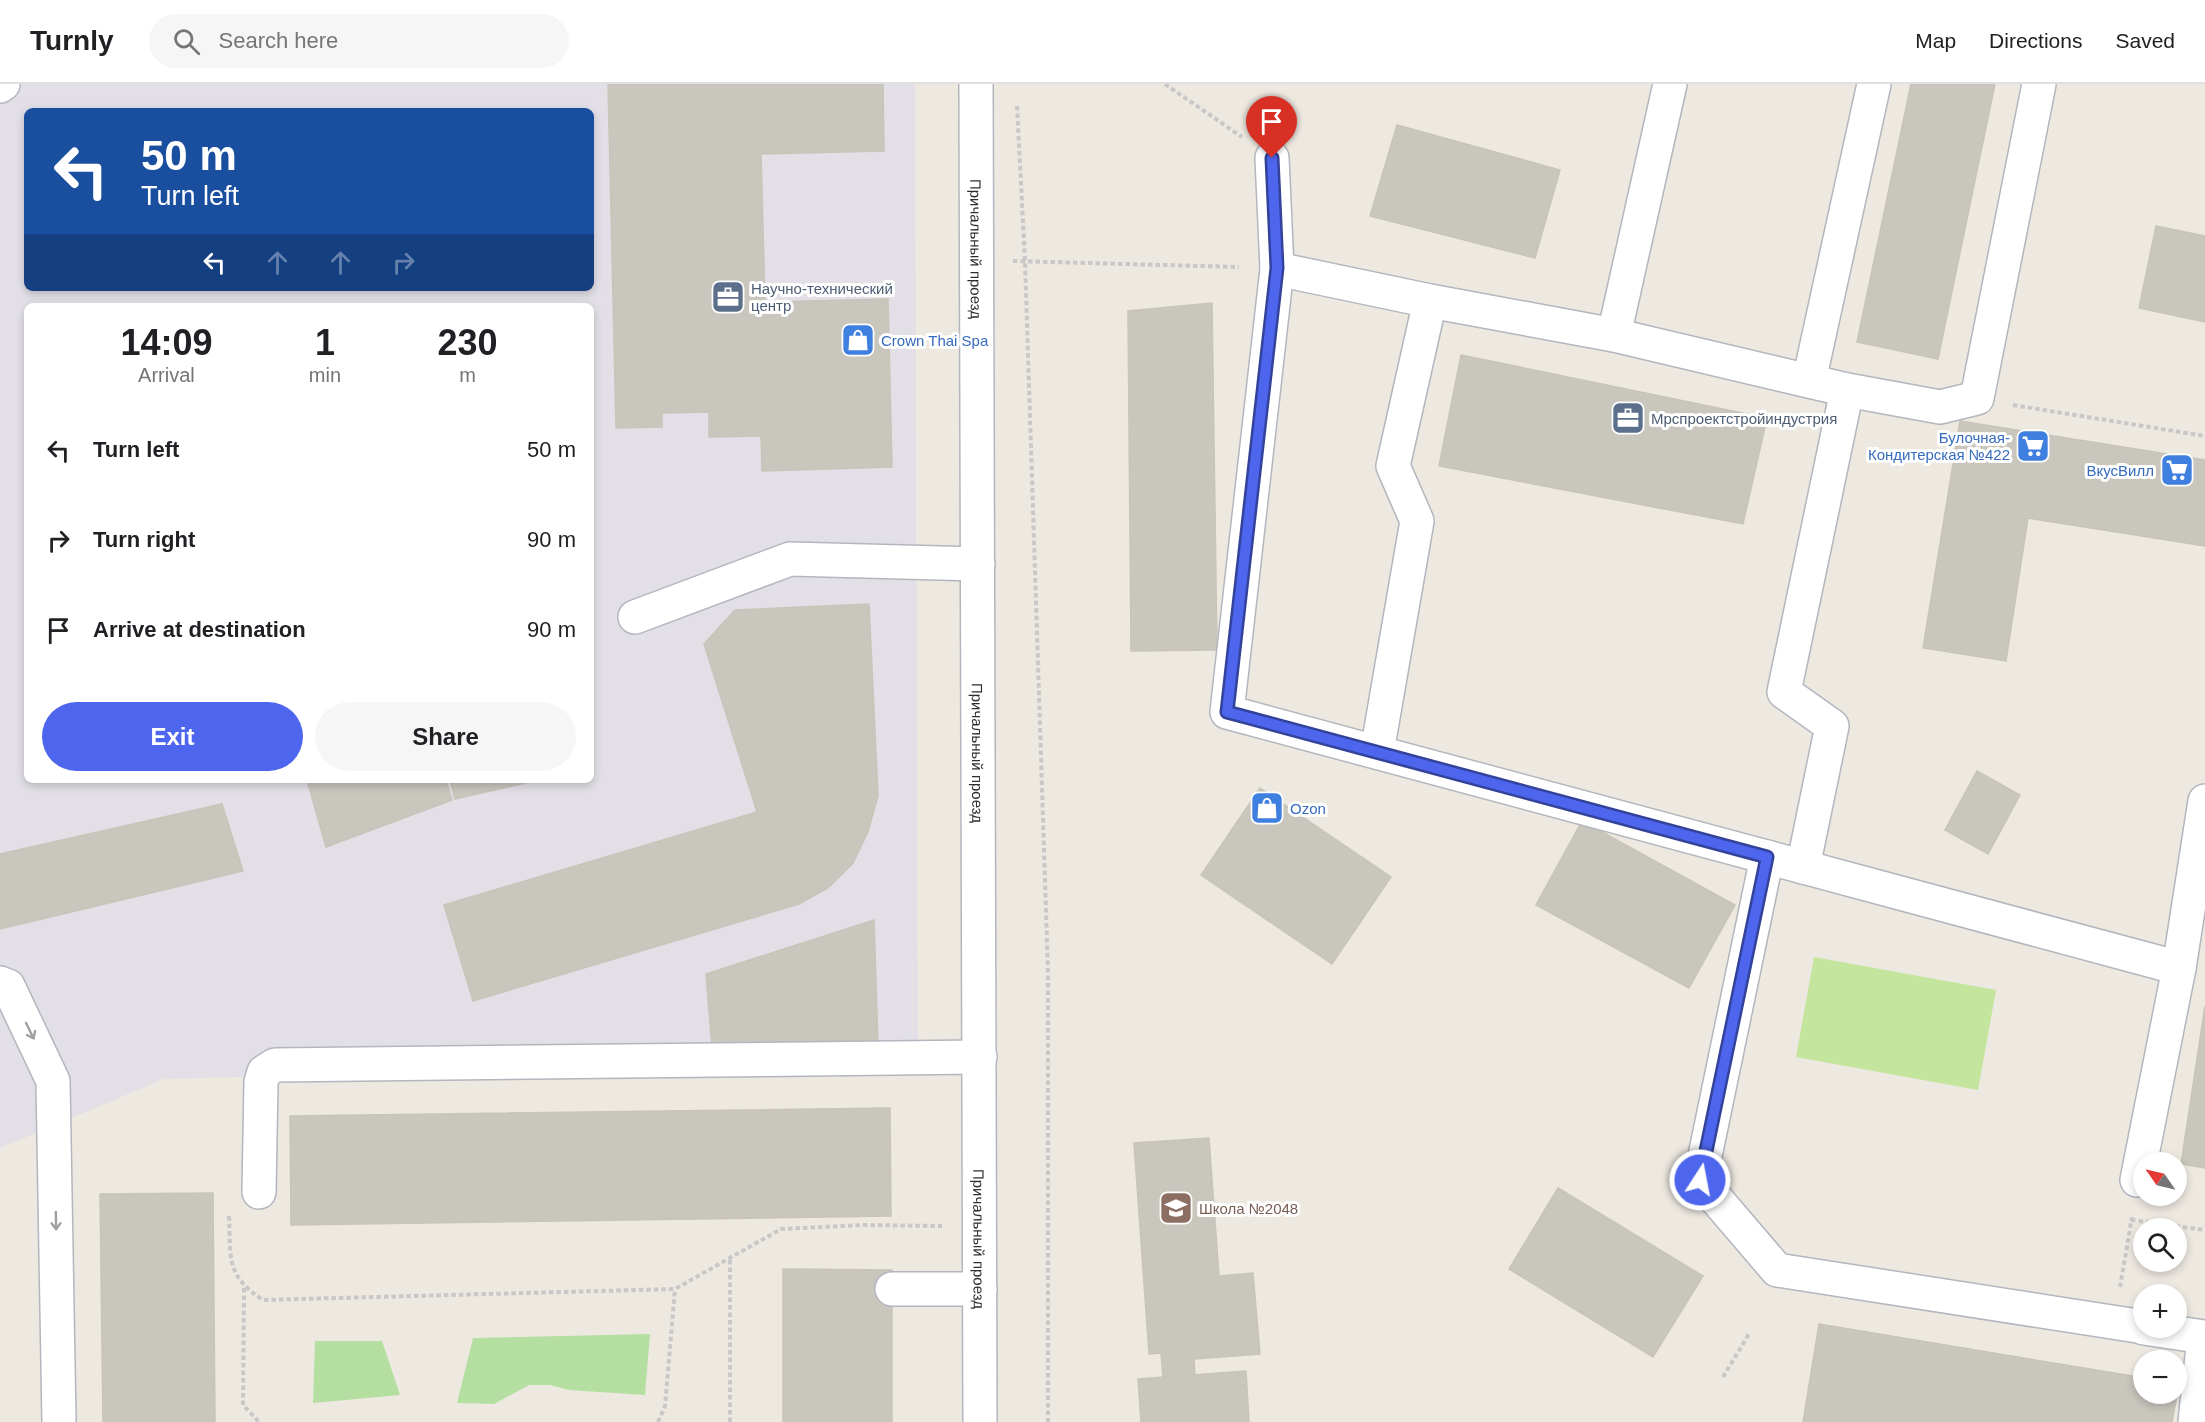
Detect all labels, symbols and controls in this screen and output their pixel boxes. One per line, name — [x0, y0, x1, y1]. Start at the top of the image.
search box — [149, 14, 569, 68]
text: Turnly — [30, 25, 113, 56]
icon: search — [170, 25, 203, 58]
text: Search here — [218, 28, 338, 53]
text: Map — [1915, 29, 1956, 52]
text: Directions — [1989, 29, 2082, 52]
text: Saved — [2115, 29, 2175, 52]
pin — [1246, 96, 1297, 158]
icon: arrive — [1255, 105, 1288, 138]
icon: left — [42, 132, 120, 210]
text: 50 m — [141, 132, 237, 179]
street label: Причальный проезд — [968, 179, 985, 319]
text: Turn left — [141, 181, 239, 211]
icon: left — [198, 246, 231, 279]
icon: ahead — [261, 246, 294, 279]
icon: ahead — [324, 246, 357, 279]
icon: right — [387, 246, 420, 279]
office icon: Научно-технический центр — [710, 279, 746, 315]
place label: Научно-технический центр — [751, 280, 893, 314]
text: 14:09 — [120, 322, 212, 363]
text: 1 — [315, 322, 335, 363]
text: 230 — [437, 322, 498, 363]
shop icon: Crown Thai Spa — [840, 322, 876, 358]
place label: Crown Thai Spa — [881, 332, 989, 349]
text: Arrival — [138, 364, 195, 386]
text: min — [309, 364, 341, 386]
text: m — [459, 364, 476, 386]
office icon: Мрспроектстройиндустрия — [1610, 400, 1646, 436]
place label: Мрспроектстройиндустрия — [1651, 410, 1837, 427]
supermarket icon: Булочная- Кондитерская №422 — [2015, 428, 2051, 464]
place label: Булочная- Кондитерская №422 — [1868, 429, 2010, 463]
icon: left — [42, 434, 75, 467]
text: Turn left — [93, 437, 179, 462]
text: 50 m — [527, 437, 576, 462]
supermarket icon: ВкусВилл — [2159, 452, 2195, 488]
place label: ВкусВилл — [2087, 462, 2154, 479]
icon: right — [42, 524, 75, 557]
text: Turn right — [93, 527, 195, 552]
text: 90 m — [527, 527, 576, 552]
icon: arrive — [42, 614, 75, 647]
text: Arrive at destination — [93, 617, 306, 642]
text: 90 m — [527, 617, 576, 642]
street label: Причальный проезд — [969, 683, 987, 823]
button: Exit — [42, 702, 303, 771]
button: Share — [315, 702, 576, 771]
shop icon: Ozon — [1249, 790, 1285, 826]
place label: Ozon — [1290, 800, 1326, 817]
one-way arrow — [24, 1022, 36, 1040]
position arrow — [1668, 1148, 1732, 1212]
north arrow — [2133, 1152, 2187, 1206]
map controls — [2133, 1152, 2187, 1404]
street label: Причальный проезд — [971, 1169, 988, 1309]
school or university icon: Школа №2048 — [1158, 1190, 1194, 1226]
place label: Школа №2048 — [1199, 1200, 1298, 1217]
one-way arrow — [50, 1210, 62, 1230]
button: search — [2133, 1218, 2187, 1272]
button: + — [2133, 1284, 2187, 1338]
button: − — [2133, 1350, 2187, 1404]

